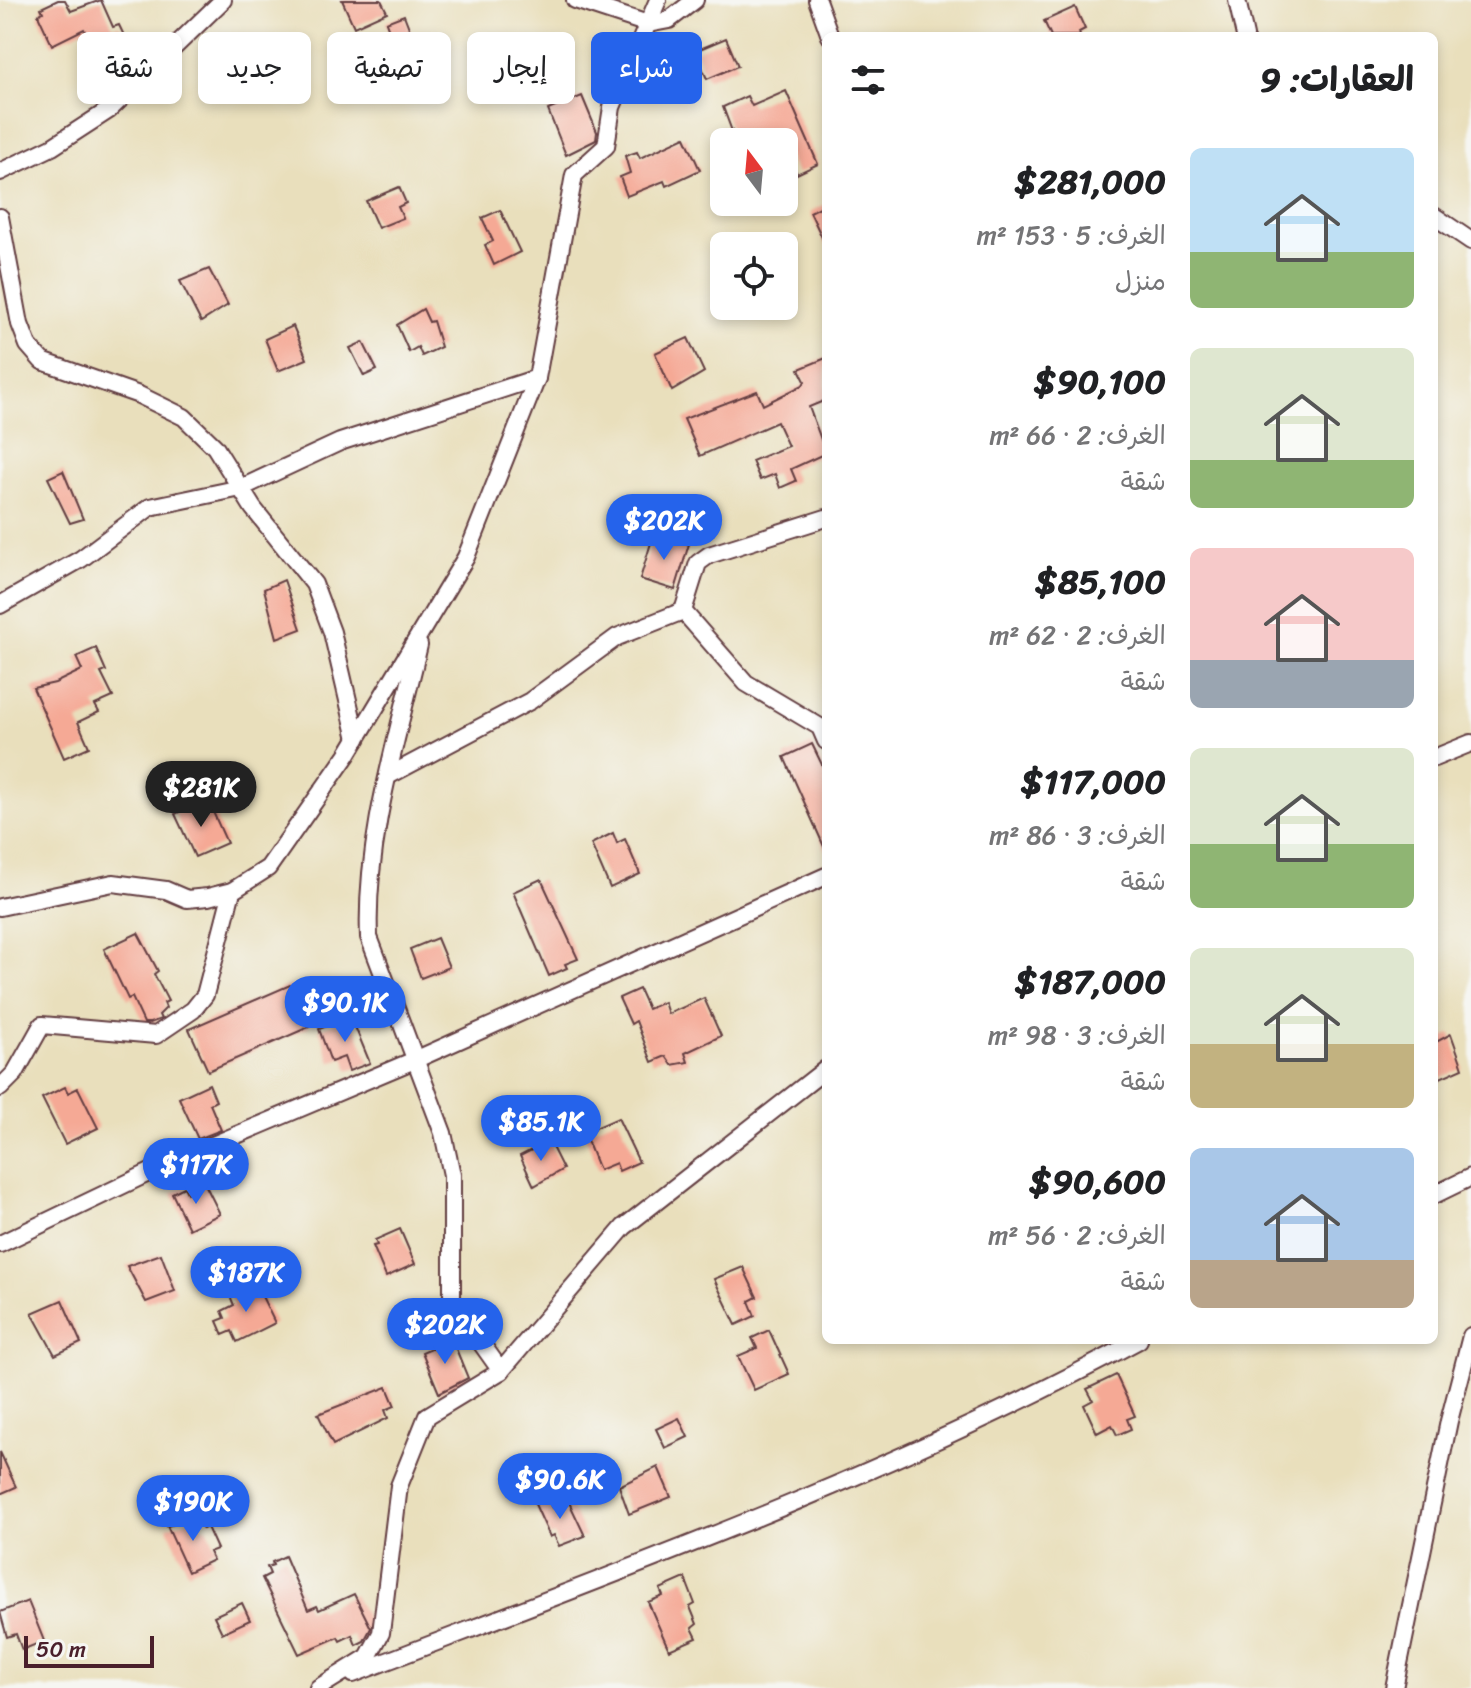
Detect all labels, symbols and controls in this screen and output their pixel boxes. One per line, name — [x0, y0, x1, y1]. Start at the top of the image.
chip: شقة — [77, 32, 182, 104]
chip: جديد — [198, 32, 311, 104]
chip: تصفية — [327, 32, 451, 104]
chip: إيجار — [467, 32, 575, 104]
chip: شراء — [591, 32, 702, 104]
text: العقارات: 9 — [1260, 50, 1414, 110]
icon: filters — [846, 58, 890, 102]
north arrow — [710, 128, 798, 216]
map controls — [710, 128, 798, 320]
text: $281,000 — [1015, 152, 1166, 212]
icon: home — [1254, 180, 1350, 276]
text: الغرف: 5 · 153 m² — [977, 212, 1166, 258]
button: locate — [710, 232, 798, 320]
text: منزل — [1115, 258, 1166, 304]
text: $90,100 — [1034, 352, 1166, 412]
icon: home — [1254, 380, 1350, 476]
text: الغرف: 2 · 66 m² — [989, 412, 1166, 458]
text: شقة — [1121, 458, 1166, 504]
pin: $202K — [608, 494, 720, 562]
text: $202K — [624, 497, 704, 543]
text: $85,100 — [1035, 552, 1166, 612]
icon: home — [1254, 580, 1350, 676]
text: الغرف: 2 · 62 m² — [989, 612, 1166, 658]
text: شقة — [1121, 658, 1166, 704]
text: $117,000 — [1021, 752, 1166, 812]
pin: $281K — [145, 761, 257, 829]
text: $281K — [163, 764, 239, 810]
icon: home — [1254, 780, 1350, 876]
text: الغرف: 3 · 86 m² — [989, 812, 1166, 858]
text: شقة — [1121, 858, 1166, 904]
text: $187,000 — [1015, 952, 1166, 1012]
pin: $90.1K — [280, 976, 410, 1044]
text: $90.1K — [303, 979, 387, 1025]
icon: home — [1254, 980, 1350, 1076]
text: الغرف: 3 · 98 m² — [988, 1012, 1166, 1058]
text: شقة — [1121, 1058, 1166, 1104]
pin: $85.1K — [476, 1095, 606, 1163]
text: $85.1K — [499, 1098, 583, 1144]
pin: $117K — [140, 1138, 252, 1206]
text: $117K — [161, 1141, 231, 1187]
text: $90,600 — [1029, 1152, 1166, 1212]
icon: home — [1254, 1180, 1350, 1276]
text: الغرف: 2 · 56 m² — [988, 1212, 1166, 1258]
pin: $187K — [190, 1246, 302, 1314]
text: $187K — [209, 1249, 283, 1295]
text: شقة — [1121, 1258, 1166, 1304]
pin: $202K — [389, 1298, 501, 1366]
text: $202K — [405, 1301, 485, 1347]
pin: $90.6K — [495, 1453, 625, 1521]
text: $90.6K — [516, 1456, 604, 1502]
pin: $190K — [137, 1475, 249, 1543]
text: $190K — [155, 1478, 231, 1524]
text: 50 m — [36, 1630, 86, 1669]
scale bar — [24, 1632, 154, 1668]

